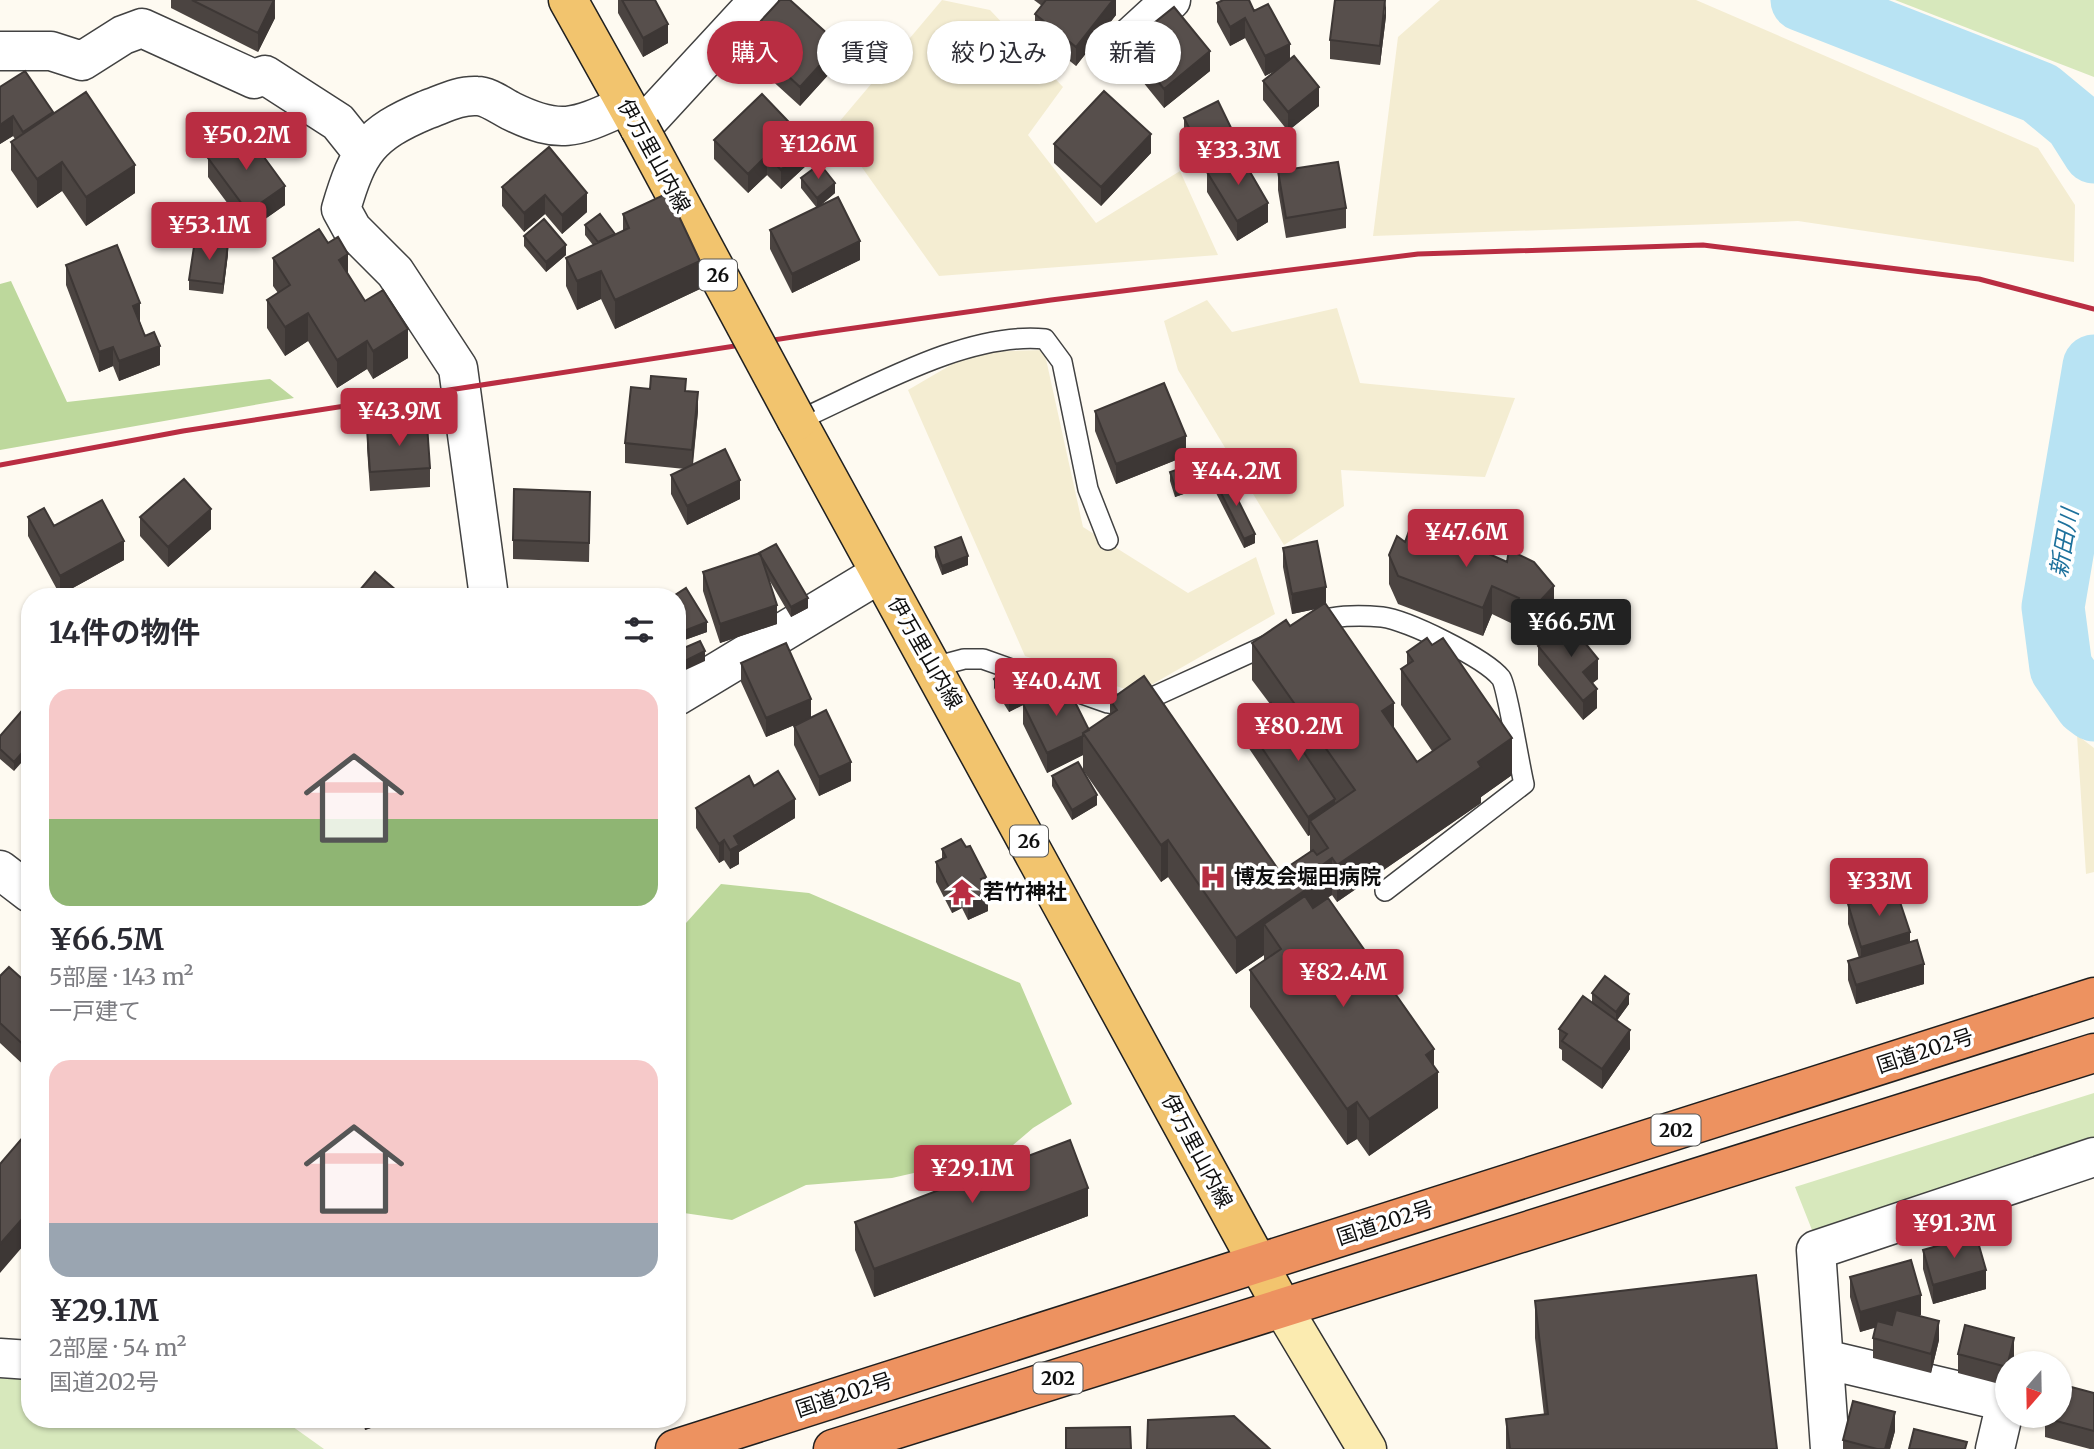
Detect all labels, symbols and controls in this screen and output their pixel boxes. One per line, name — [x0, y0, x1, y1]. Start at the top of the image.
chip: 購入 — [707, 21, 803, 84]
chip: 賃貸 — [817, 21, 913, 84]
chip: 絞り込み — [927, 21, 1071, 84]
chip: 新着 — [1085, 21, 1181, 84]
street label: 伊万里山内線 — [612, 94, 697, 217]
pin: ¥50.2M — [189, 113, 303, 172]
text: ¥50.2M — [202, 120, 290, 149]
pin: ¥126M — [769, 122, 867, 181]
pin: ¥33.3M — [1181, 128, 1295, 187]
text: ¥126M — [779, 129, 857, 158]
text: ¥33.3M — [1195, 135, 1281, 164]
pin: ¥53.1M — [152, 202, 266, 262]
text: ¥53.1M — [167, 210, 251, 239]
road number: 26 — [699, 260, 737, 290]
pin: ¥43.9M — [342, 388, 456, 448]
text: ¥43.9M — [357, 396, 441, 425]
pin: ¥44.2M — [1179, 448, 1293, 508]
text: ¥44.2M — [1191, 456, 1281, 485]
water label: 新田川 — [2043, 503, 2084, 579]
pin: ¥47.6M — [1409, 510, 1523, 569]
text: ¥47.6M — [1424, 517, 1508, 546]
street label: 伊万里山内線 — [882, 591, 969, 714]
pin: ¥66.5M — [1514, 600, 1628, 659]
text: ¥66.5M — [1527, 607, 1615, 636]
icon: filters — [620, 611, 658, 649]
text: 14件の物件 — [49, 613, 200, 651]
pin: ¥40.4M — [999, 658, 1113, 718]
text: ¥40.4M — [1011, 666, 1101, 695]
pin: ¥80.2M — [1241, 704, 1355, 763]
text: ¥80.2M — [1253, 711, 1343, 740]
icon: home — [291, 735, 417, 861]
road number: 26 — [1010, 826, 1048, 856]
pin: ¥33M — [1838, 858, 1920, 918]
hospital icon: 博友会堀田病院 — [1198, 862, 1228, 892]
place label: 博友会堀田病院 — [1234, 863, 1381, 890]
text: ¥33M — [1846, 866, 1912, 895]
temple icon: 若竹神社 — [947, 877, 977, 907]
place label: 若竹神社 — [983, 878, 1067, 905]
text: ¥66.5M — [49, 920, 164, 958]
pin: ¥82.4M — [1286, 950, 1400, 1009]
text: ¥82.4M — [1299, 957, 1387, 986]
text: 5部屋 · 143 m² — [49, 962, 193, 991]
text: 一戸建て — [49, 996, 141, 1025]
street label: 国道202号 — [1873, 1022, 1977, 1079]
street label: 伊万里山内線 — [1156, 1089, 1239, 1213]
icon: home — [291, 1106, 417, 1232]
road number: 202 — [1652, 1114, 1700, 1146]
pin: ¥29.1M — [915, 1146, 1029, 1205]
text: ¥29.1M — [930, 1153, 1014, 1182]
street label: 国道202号 — [1333, 1194, 1437, 1251]
pin: ¥91.3M — [1897, 1200, 2011, 1260]
text: ¥91.3M — [1912, 1208, 1996, 1237]
text: ¥29.1M — [49, 1291, 159, 1329]
text: 2部屋 · 54 m² — [49, 1333, 186, 1362]
north arrow — [1995, 1351, 2072, 1428]
map controls — [1995, 1351, 2072, 1428]
road number: 202 — [1034, 1362, 1082, 1394]
street label: 国道202号 — [792, 1366, 896, 1423]
text: 国道202号 — [49, 1367, 159, 1396]

